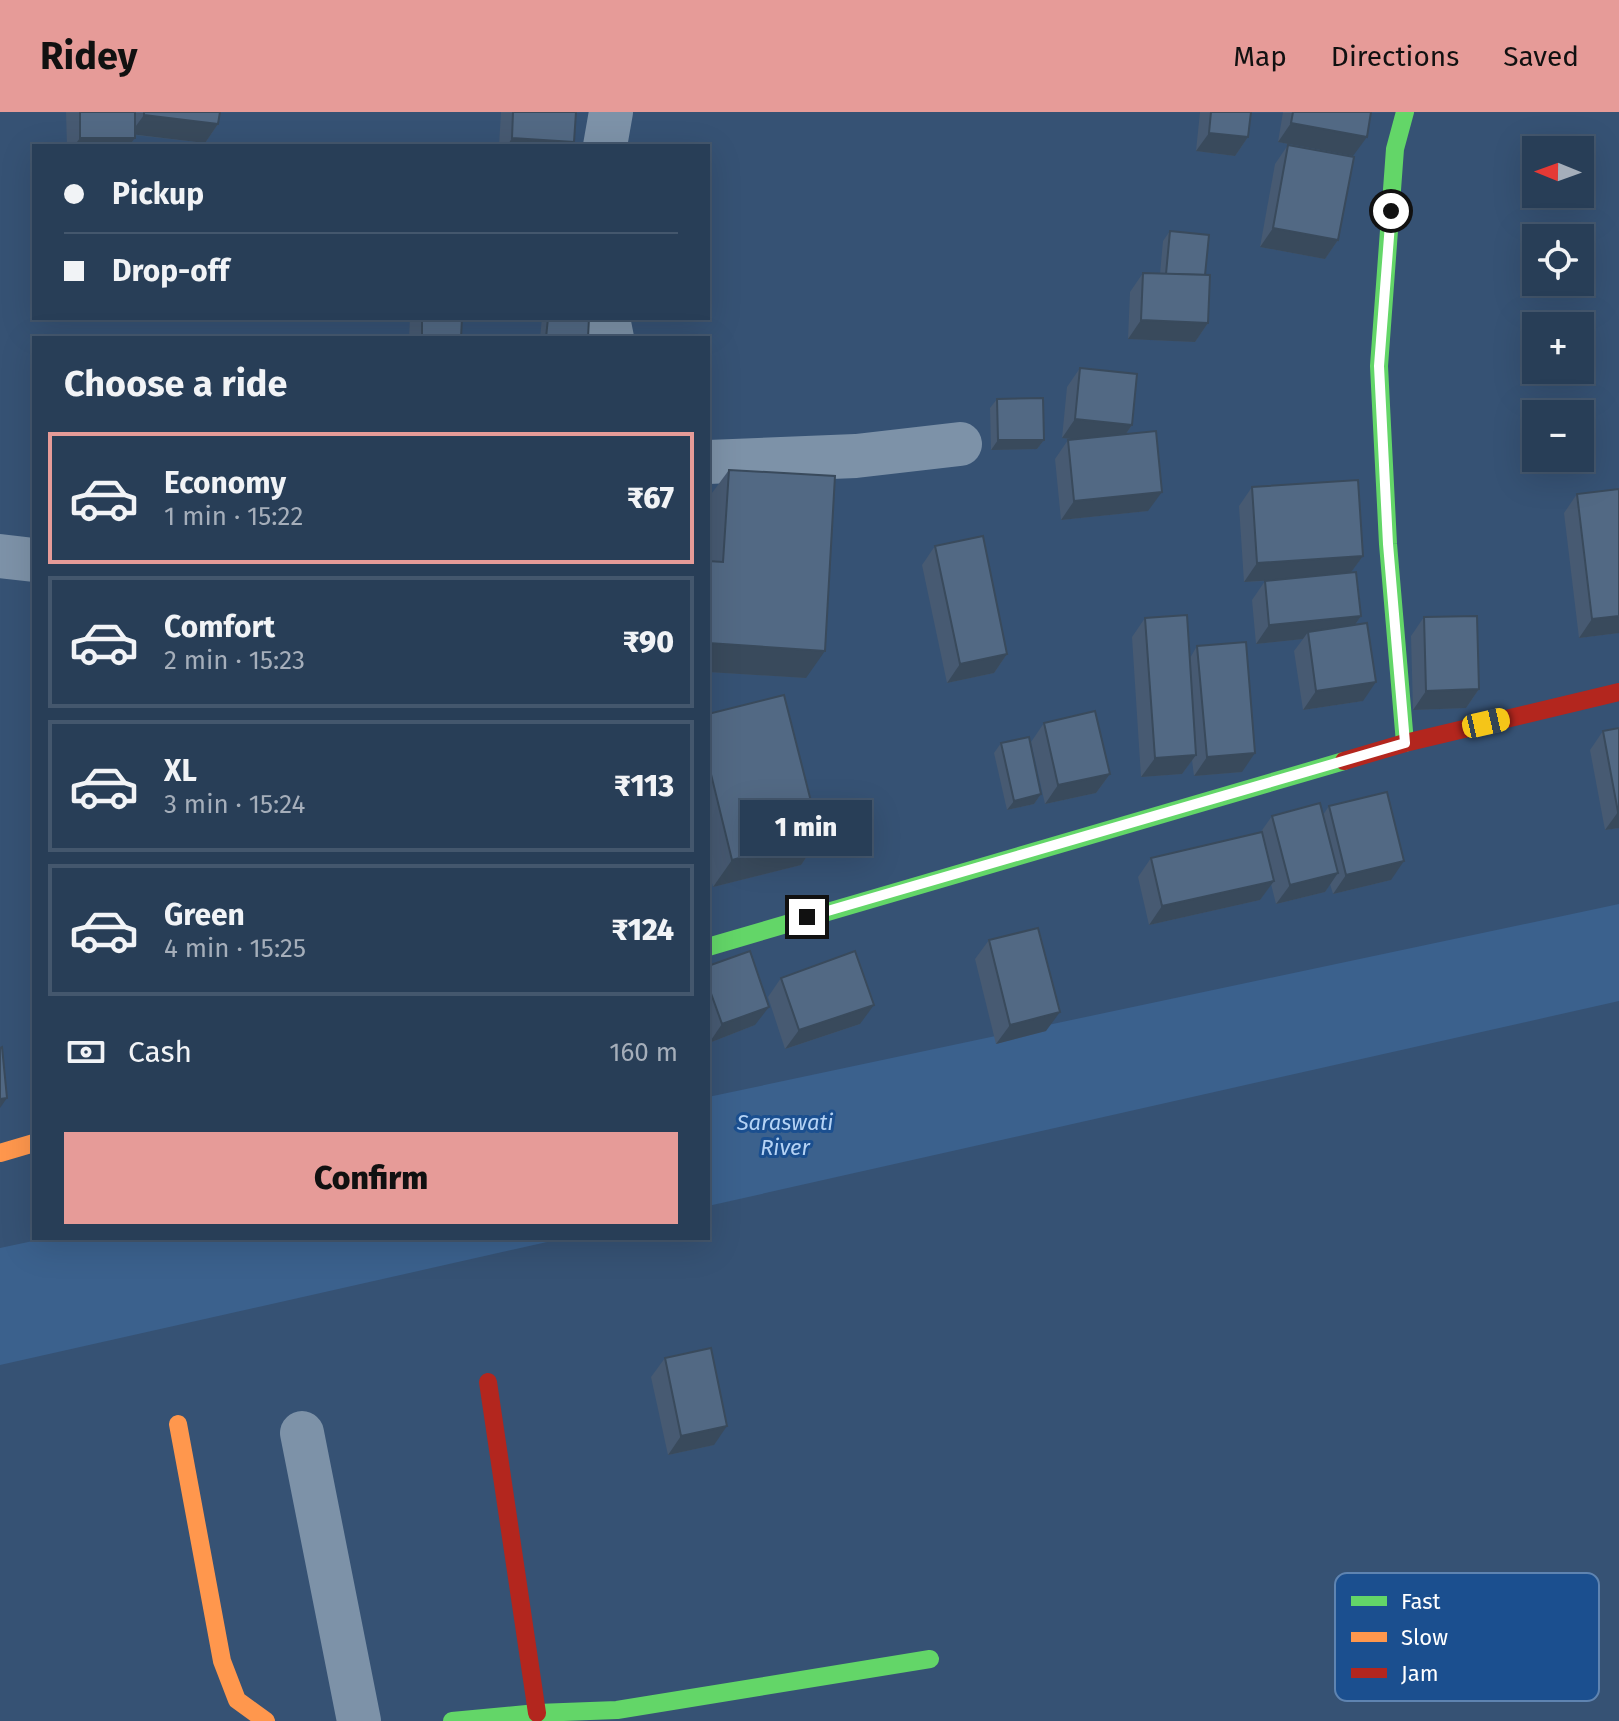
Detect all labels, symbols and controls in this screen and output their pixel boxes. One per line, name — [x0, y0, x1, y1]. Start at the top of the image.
text: Ridey — [40, 33, 137, 79]
text: Map — [1233, 40, 1287, 73]
text: Directions — [1331, 40, 1459, 73]
text: Saved — [1503, 40, 1579, 73]
north arrow — [1522, 136, 1594, 208]
map controls — [1522, 136, 1594, 472]
text: Pickup — [112, 176, 204, 212]
route start — [1373, 193, 1409, 229]
button: locate — [1522, 224, 1594, 296]
text: Drop-off — [112, 253, 229, 289]
button: + — [1522, 312, 1594, 384]
text: Choose a ride — [64, 362, 287, 406]
button: − — [1522, 400, 1594, 472]
icon: car — [68, 462, 140, 534]
text: Economy — [164, 465, 286, 501]
text: ₹67 — [627, 480, 674, 516]
text: 1 min · 15:22 — [164, 501, 303, 532]
icon: car — [68, 606, 140, 678]
text: Comfort — [164, 609, 275, 645]
text: ₹90 — [623, 624, 674, 660]
text: 2 min · 15:23 — [164, 645, 305, 676]
car — [1460, 706, 1512, 740]
icon: car — [68, 750, 140, 822]
text: XL — [164, 753, 197, 789]
text: ₹113 — [614, 768, 674, 804]
text: 3 min · 15:24 — [164, 789, 305, 820]
callout: 1 min — [741, 801, 873, 857]
text: 1 min — [775, 812, 837, 843]
icon: car — [68, 894, 140, 966]
text: Green — [164, 897, 245, 933]
route end — [789, 899, 825, 935]
text: ₹124 — [611, 912, 674, 948]
text: 4 min · 15:25 — [164, 933, 306, 964]
icon: cash — [64, 1030, 108, 1074]
text: Cash — [128, 1034, 192, 1070]
text: 160 m — [609, 1037, 678, 1068]
water label: Saraswati River — [736, 1109, 833, 1161]
button: Confirm — [64, 1132, 678, 1224]
legend — [1335, 1573, 1599, 1701]
text: Fast — [1401, 1588, 1441, 1615]
text: Slow — [1401, 1624, 1448, 1651]
text: Jam — [1401, 1660, 1439, 1687]

